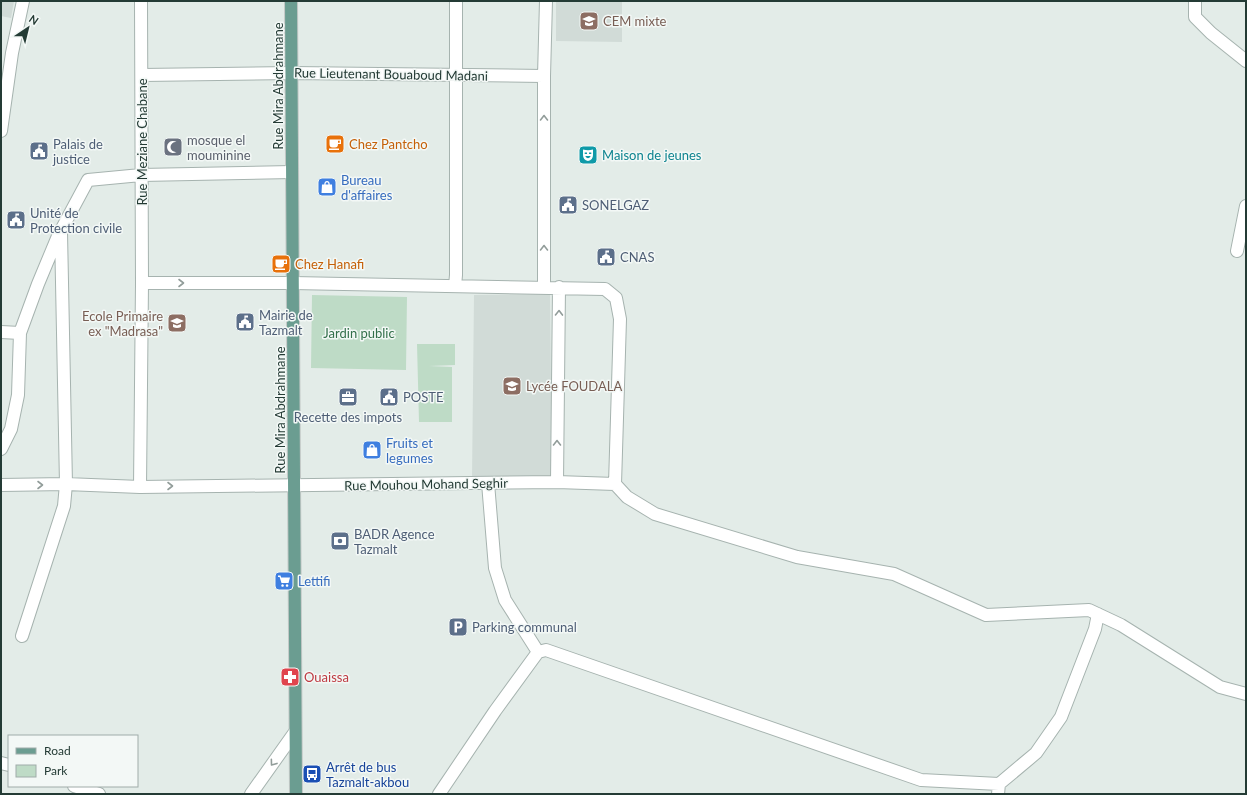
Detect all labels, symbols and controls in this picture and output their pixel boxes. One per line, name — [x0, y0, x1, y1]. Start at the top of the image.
north arrow — [8, 8, 48, 48]
school or university icon: CEM mixte — [578, 10, 600, 32]
text: N — [27, 12, 41, 27]
place label: CEM mixte — [603, 13, 667, 29]
street label: Rue Mira Abdrahmane — [270, 22, 286, 150]
street label: Rue Lieutenant Bouaboud Madani — [294, 64, 488, 84]
street label: Rue Meziane Chabane — [134, 78, 150, 206]
one-way arrow — [540, 115, 548, 121]
place label: mosque el mouminine — [187, 132, 251, 163]
cafe icon: Chez Pantcho — [324, 133, 346, 155]
place label: Palais de justice — [52, 136, 103, 167]
mosque icon: mosque el mouminine — [162, 136, 184, 158]
place label: Chez Pantcho — [349, 136, 428, 152]
public building icon: Palais de justice — [28, 140, 50, 162]
theatre icon: Maison de jeunes — [577, 144, 599, 166]
place label: Maison de jeunes — [602, 147, 702, 163]
place label: Bureau d'affaires — [341, 172, 393, 203]
shop icon: Bureau d'affaires — [316, 176, 338, 198]
public building icon: SONELGAZ — [557, 194, 579, 216]
place label: SONELGAZ — [582, 197, 649, 213]
place label: Unité de Protection civile — [30, 205, 122, 236]
public building icon: Unité de Protection civile — [5, 209, 27, 231]
one-way arrow — [540, 245, 548, 251]
public building icon: CNAS — [595, 246, 617, 268]
place label: CNAS — [620, 249, 654, 265]
cafe icon: Chez Hanafi — [270, 253, 292, 275]
place label: Chez Hanafi — [295, 256, 364, 272]
one-way arrow — [178, 279, 184, 287]
place label: Mairie de Tazmalt — [259, 307, 313, 338]
place label: Ecole Primaire ex "Madrasa" — [82, 308, 163, 339]
one-way arrow — [555, 310, 563, 316]
public building icon: Mairie de Tazmalt — [234, 311, 256, 333]
school or university icon: Ecole Primaire ex "Madrasa" — [166, 312, 188, 334]
park label: Jardin public — [323, 325, 395, 341]
street label: Rue Mira Abdrahmane — [272, 346, 288, 474]
school or university icon: Lycée FOUDALA — [501, 375, 523, 397]
place label: Lycée FOUDALA — [526, 378, 622, 394]
office icon: Recette des impots — [337, 386, 359, 408]
public building icon: POSTE — [378, 386, 400, 408]
place label: POSTE — [403, 389, 443, 405]
place label: Recette des impots — [294, 409, 403, 425]
place label: Fruits et legumes — [386, 435, 433, 466]
shop icon: Fruits et legumes — [361, 439, 383, 461]
one-way arrow — [553, 440, 561, 446]
street label: Rue Mouhou Mohand Seghir — [344, 475, 508, 493]
one-way arrow — [37, 480, 43, 489]
one-way arrow — [167, 482, 173, 491]
place label: BADR Agence Tazmalt — [354, 526, 435, 557]
bank icon: BADR Agence Tazmalt — [329, 530, 351, 552]
supermarket icon: Lettifi — [273, 570, 295, 592]
place label: Lettifi — [298, 573, 331, 589]
parking icon: Parking communal — [447, 616, 469, 638]
place label: Parking communal — [472, 619, 577, 635]
pharmacy icon: Ouaissa — [279, 666, 301, 688]
place label: Ouaissa — [304, 669, 349, 685]
legend — [8, 735, 138, 787]
text: Road — [44, 743, 71, 758]
one-way arrow — [270, 759, 278, 766]
place label: Arrêt de bus Tazmalt-akbou — [326, 759, 409, 790]
text: Park — [44, 763, 68, 778]
bus stop icon: Arrêt de bus Tazmalt-akbou — [301, 763, 323, 785]

